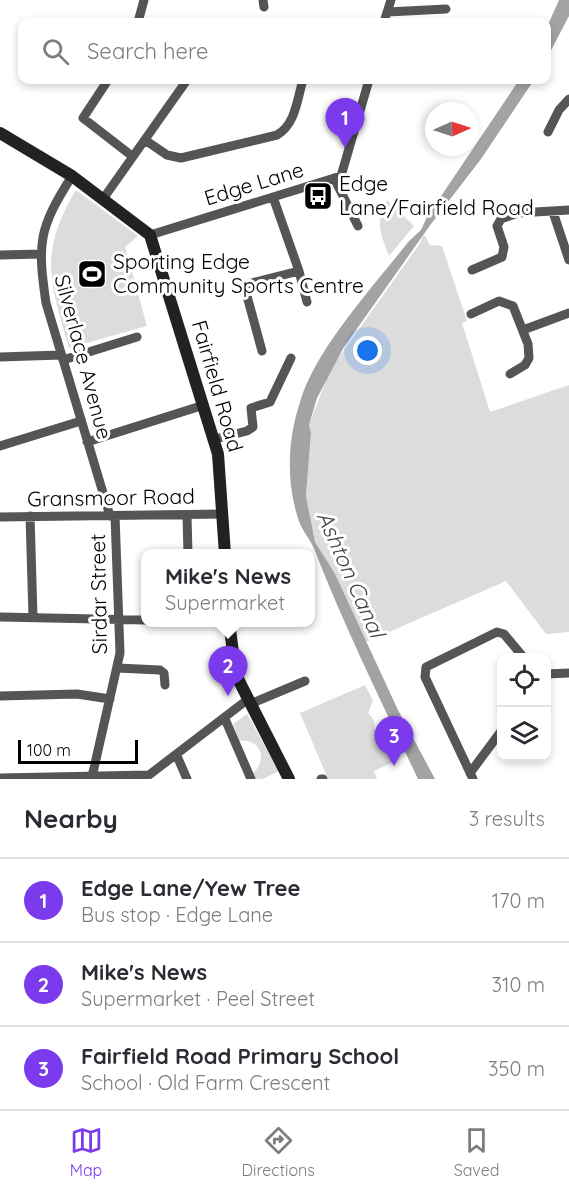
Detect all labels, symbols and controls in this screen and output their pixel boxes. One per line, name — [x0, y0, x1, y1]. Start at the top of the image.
search box — [18, 18, 551, 84]
icon: search — [39, 35, 72, 68]
text: Search here — [87, 37, 208, 65]
pin: 1 — [326, 98, 364, 148]
north arrow — [425, 102, 479, 156]
street label: Edge Lane — [201, 156, 307, 210]
place label: Edge Lane/Fairfield Road — [339, 170, 534, 220]
bus stop icon: Edge Lane/Fairfield Road — [302, 180, 334, 212]
place label: Sporting Edge Community Sports Centre — [113, 248, 364, 298]
sports icon: Sporting Edge Community Sports Centre — [76, 258, 108, 290]
street label: Silverlace Avenue — [49, 272, 118, 442]
street label: Fairfield Road — [187, 317, 249, 455]
your location — [353, 336, 382, 365]
street label: Gransmoor Road — [27, 483, 195, 511]
water label: Ashton Canal — [311, 507, 392, 644]
street label: Sirdar Street — [84, 534, 112, 655]
popup — [141, 549, 315, 627]
text: Mike's News — [165, 562, 291, 590]
text: Supermarket — [165, 590, 285, 615]
pin: 2 — [208, 646, 248, 696]
map controls — [497, 653, 551, 761]
button: locate — [497, 653, 551, 707]
button: layers — [497, 707, 551, 761]
pin: 3 — [374, 716, 414, 766]
scale bar — [18, 737, 138, 764]
text: 100 m — [27, 740, 71, 760]
text: Nearby — [24, 802, 118, 835]
text: 3 results — [469, 806, 545, 831]
text: Edge Lane/Yew Tree — [81, 874, 301, 902]
text: 1 — [40, 888, 47, 913]
text: 170 m — [492, 888, 545, 913]
text: Bus stop · Edge Lane — [81, 902, 273, 927]
text: Mike's News — [81, 958, 207, 986]
text: 2 — [38, 972, 49, 997]
text: 310 m — [492, 972, 545, 997]
text: Supermarket · Peel Street — [81, 986, 315, 1011]
text: Fairfield Road Primary School — [81, 1042, 399, 1070]
text: 3 — [38, 1056, 49, 1081]
text: 350 m — [488, 1056, 545, 1081]
text: School · Old Farm Crescent — [81, 1070, 330, 1095]
tab: Map — [70, 1124, 103, 1180]
tab: Directions — [242, 1124, 315, 1180]
tab: Saved — [454, 1124, 499, 1180]

